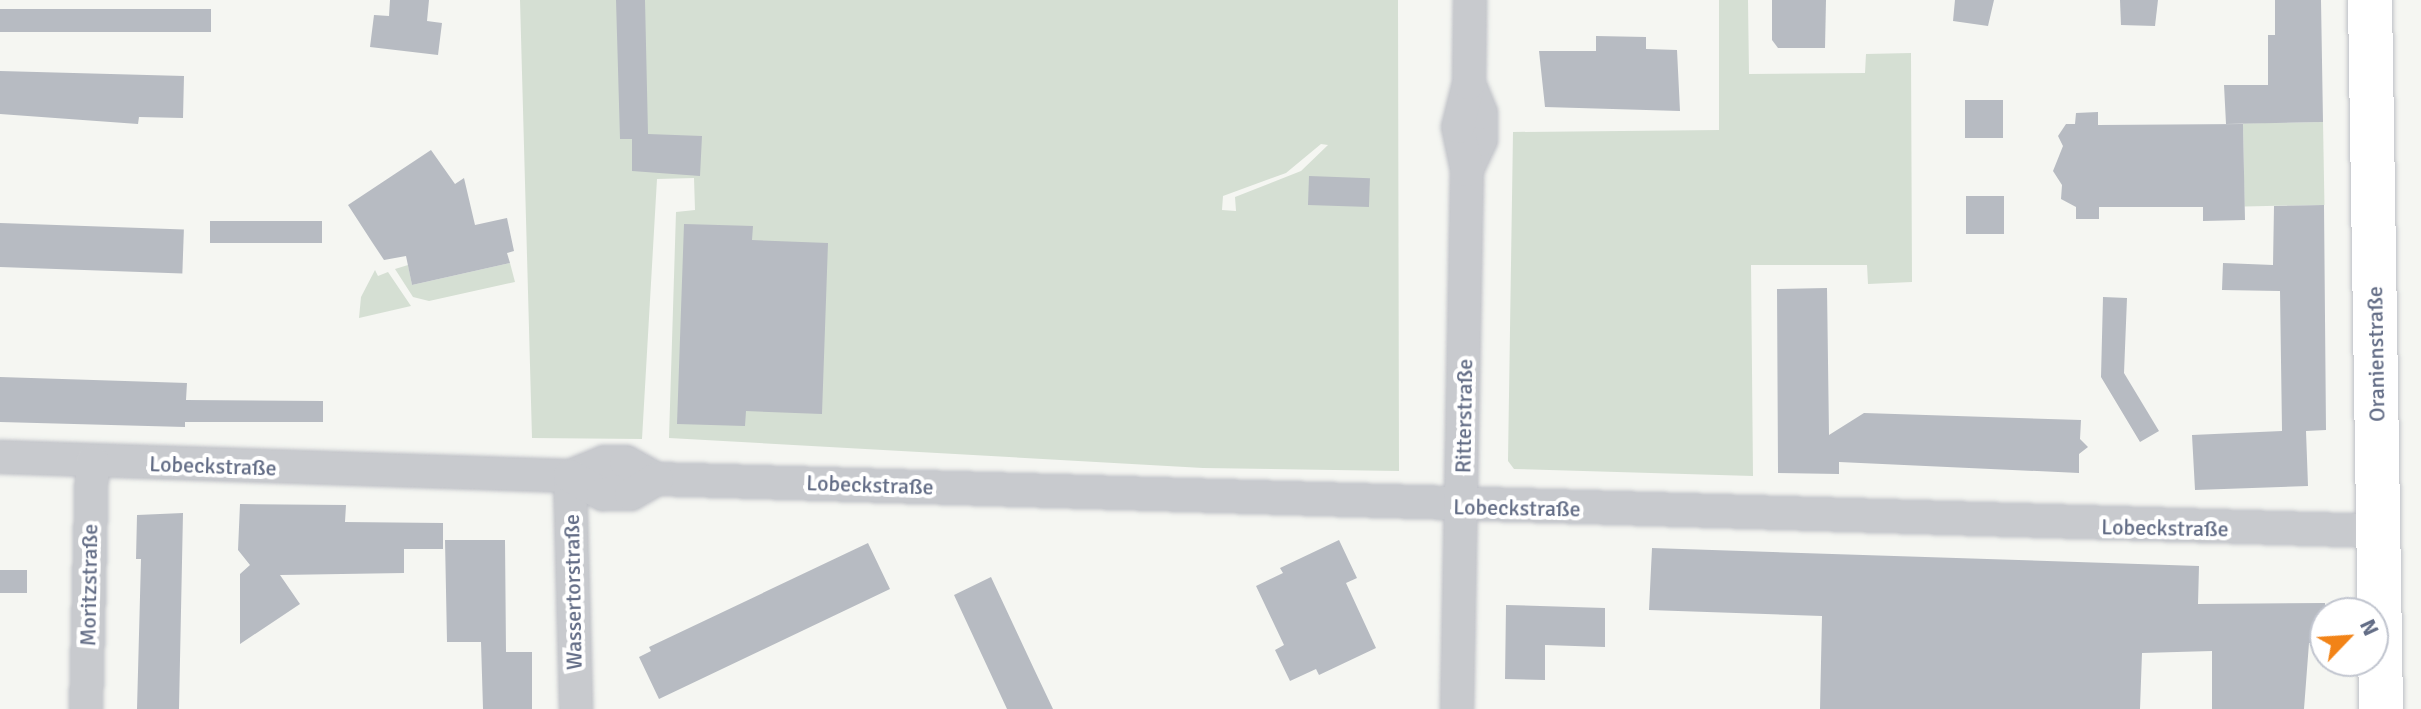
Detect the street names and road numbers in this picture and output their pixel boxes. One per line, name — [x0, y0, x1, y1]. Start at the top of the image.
street label: Oranienstraße — [2362, 286, 2390, 422]
street label: Ritterstraße — [1450, 358, 1478, 474]
street label: Lobeckstraße — [149, 451, 277, 481]
street label: Lobeckstraße — [806, 470, 934, 500]
street label: Lobeckstraße — [1453, 494, 1581, 522]
street label: Wassertorstraße — [558, 514, 588, 670]
street label: Lobeckstraße — [2101, 514, 2229, 542]
street label: Moritzstraße — [75, 523, 103, 647]

